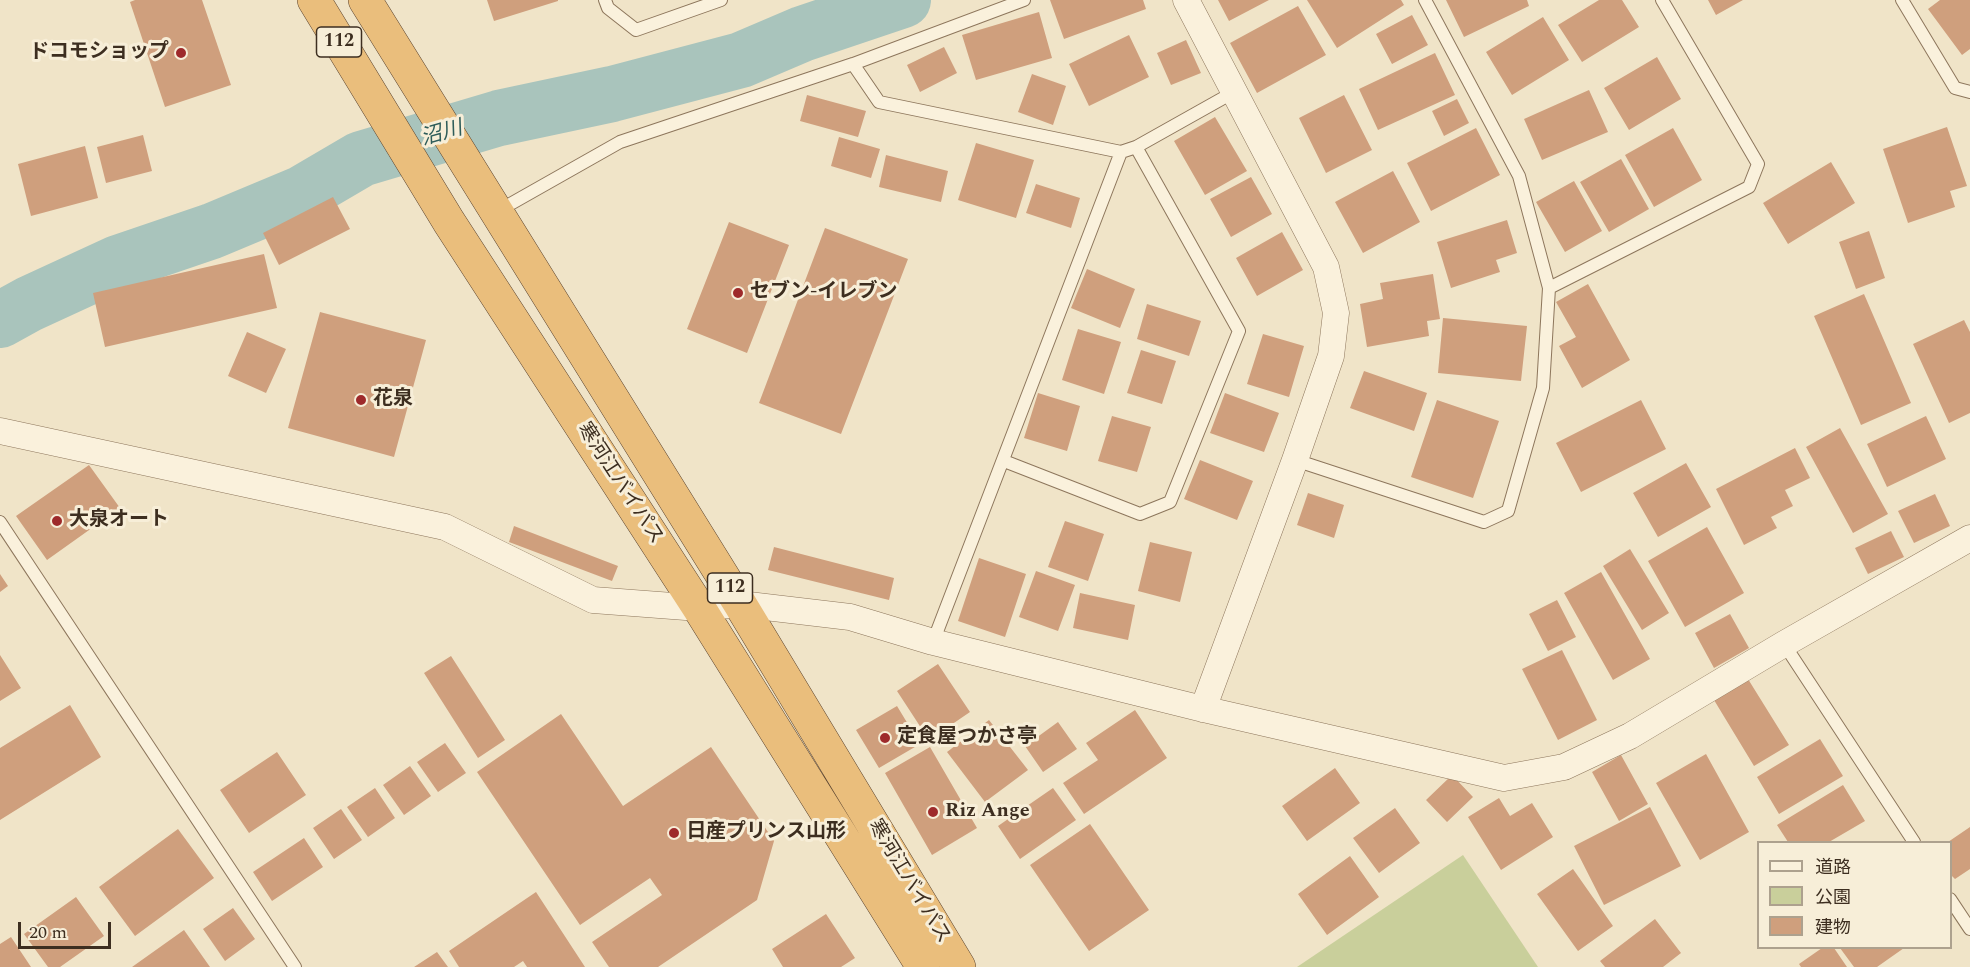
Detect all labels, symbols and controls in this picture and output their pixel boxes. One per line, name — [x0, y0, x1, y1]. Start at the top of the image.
road number: 112 — [316, 27, 362, 57]
place label: ドコモショップ — [29, 41, 169, 65]
marker: ドコモショップ — [174, 46, 188, 60]
water label: 沼川 — [418, 117, 466, 153]
place label: セブン-イレブン — [750, 281, 897, 305]
marker: セブン-イレブン — [731, 286, 745, 300]
place label: 花泉 — [373, 388, 413, 412]
marker: 花泉 — [354, 393, 368, 407]
street label: 寒河江バイパス — [571, 419, 667, 549]
place label: 大泉オート — [69, 509, 169, 533]
marker: 大泉オート — [50, 514, 64, 528]
road number: 112 — [708, 573, 752, 603]
place label: 定食屋つかさ亭 — [897, 726, 1037, 750]
marker: 定食屋つかさ亭 — [878, 731, 892, 745]
place label: Riz Ange — [945, 800, 1030, 824]
marker: Riz Ange — [926, 805, 940, 819]
street label: 寒河江バイパス — [862, 816, 954, 948]
place label: 日産プリンス山形 — [686, 821, 846, 845]
marker: 日産プリンス山形 — [667, 826, 681, 840]
legend — [1757, 841, 1952, 949]
text: 道路 — [1815, 854, 1851, 881]
text: 公園 — [1815, 884, 1851, 911]
scale bar — [21, 910, 114, 948]
text: 建物 — [1815, 914, 1851, 941]
text: 20 m — [29, 919, 67, 946]

